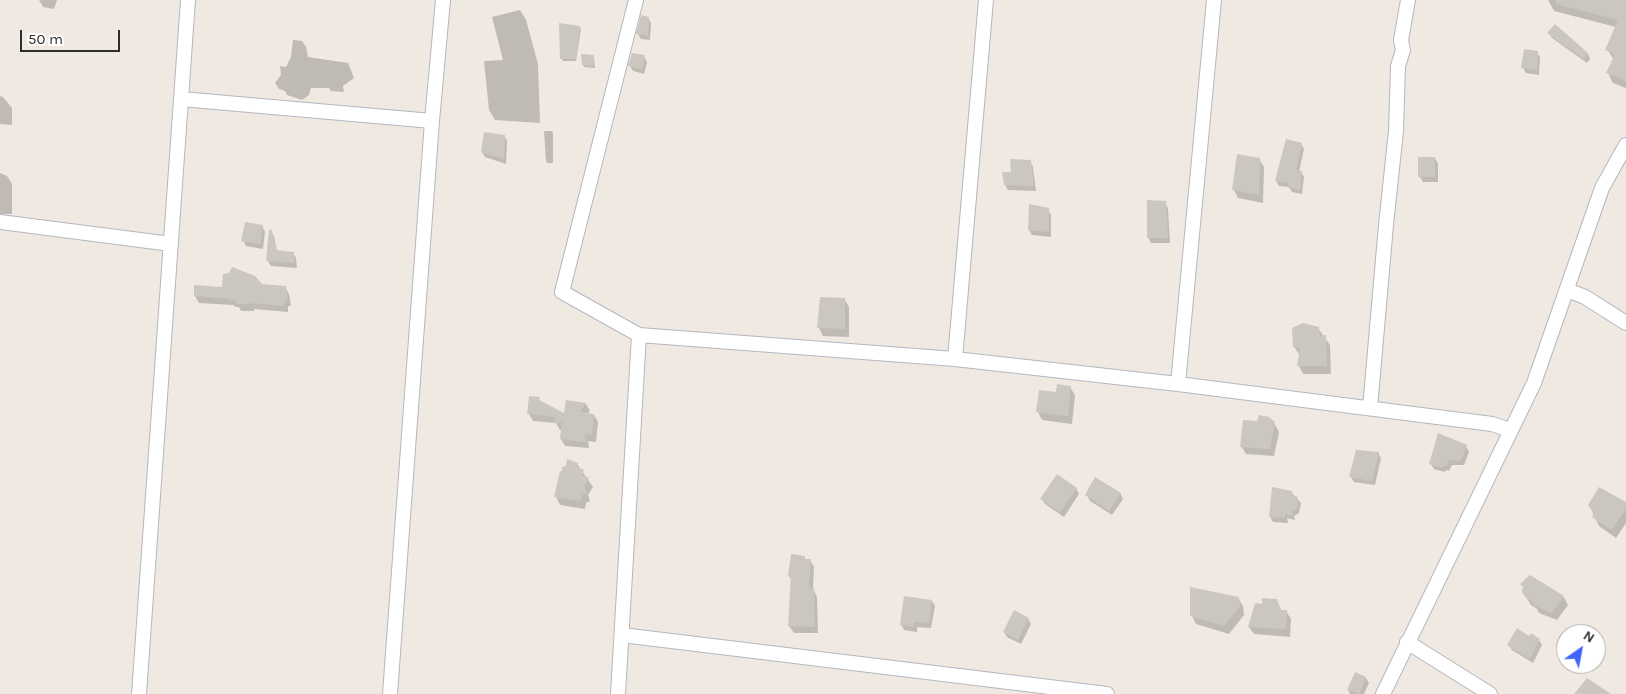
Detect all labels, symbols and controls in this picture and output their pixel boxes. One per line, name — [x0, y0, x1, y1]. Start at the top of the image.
scale bar — [22, 20, 122, 52]
text: 50 m — [28, 30, 63, 48]
north arrow — [1556, 624, 1606, 674]
text: N — [1580, 627, 1598, 647]

